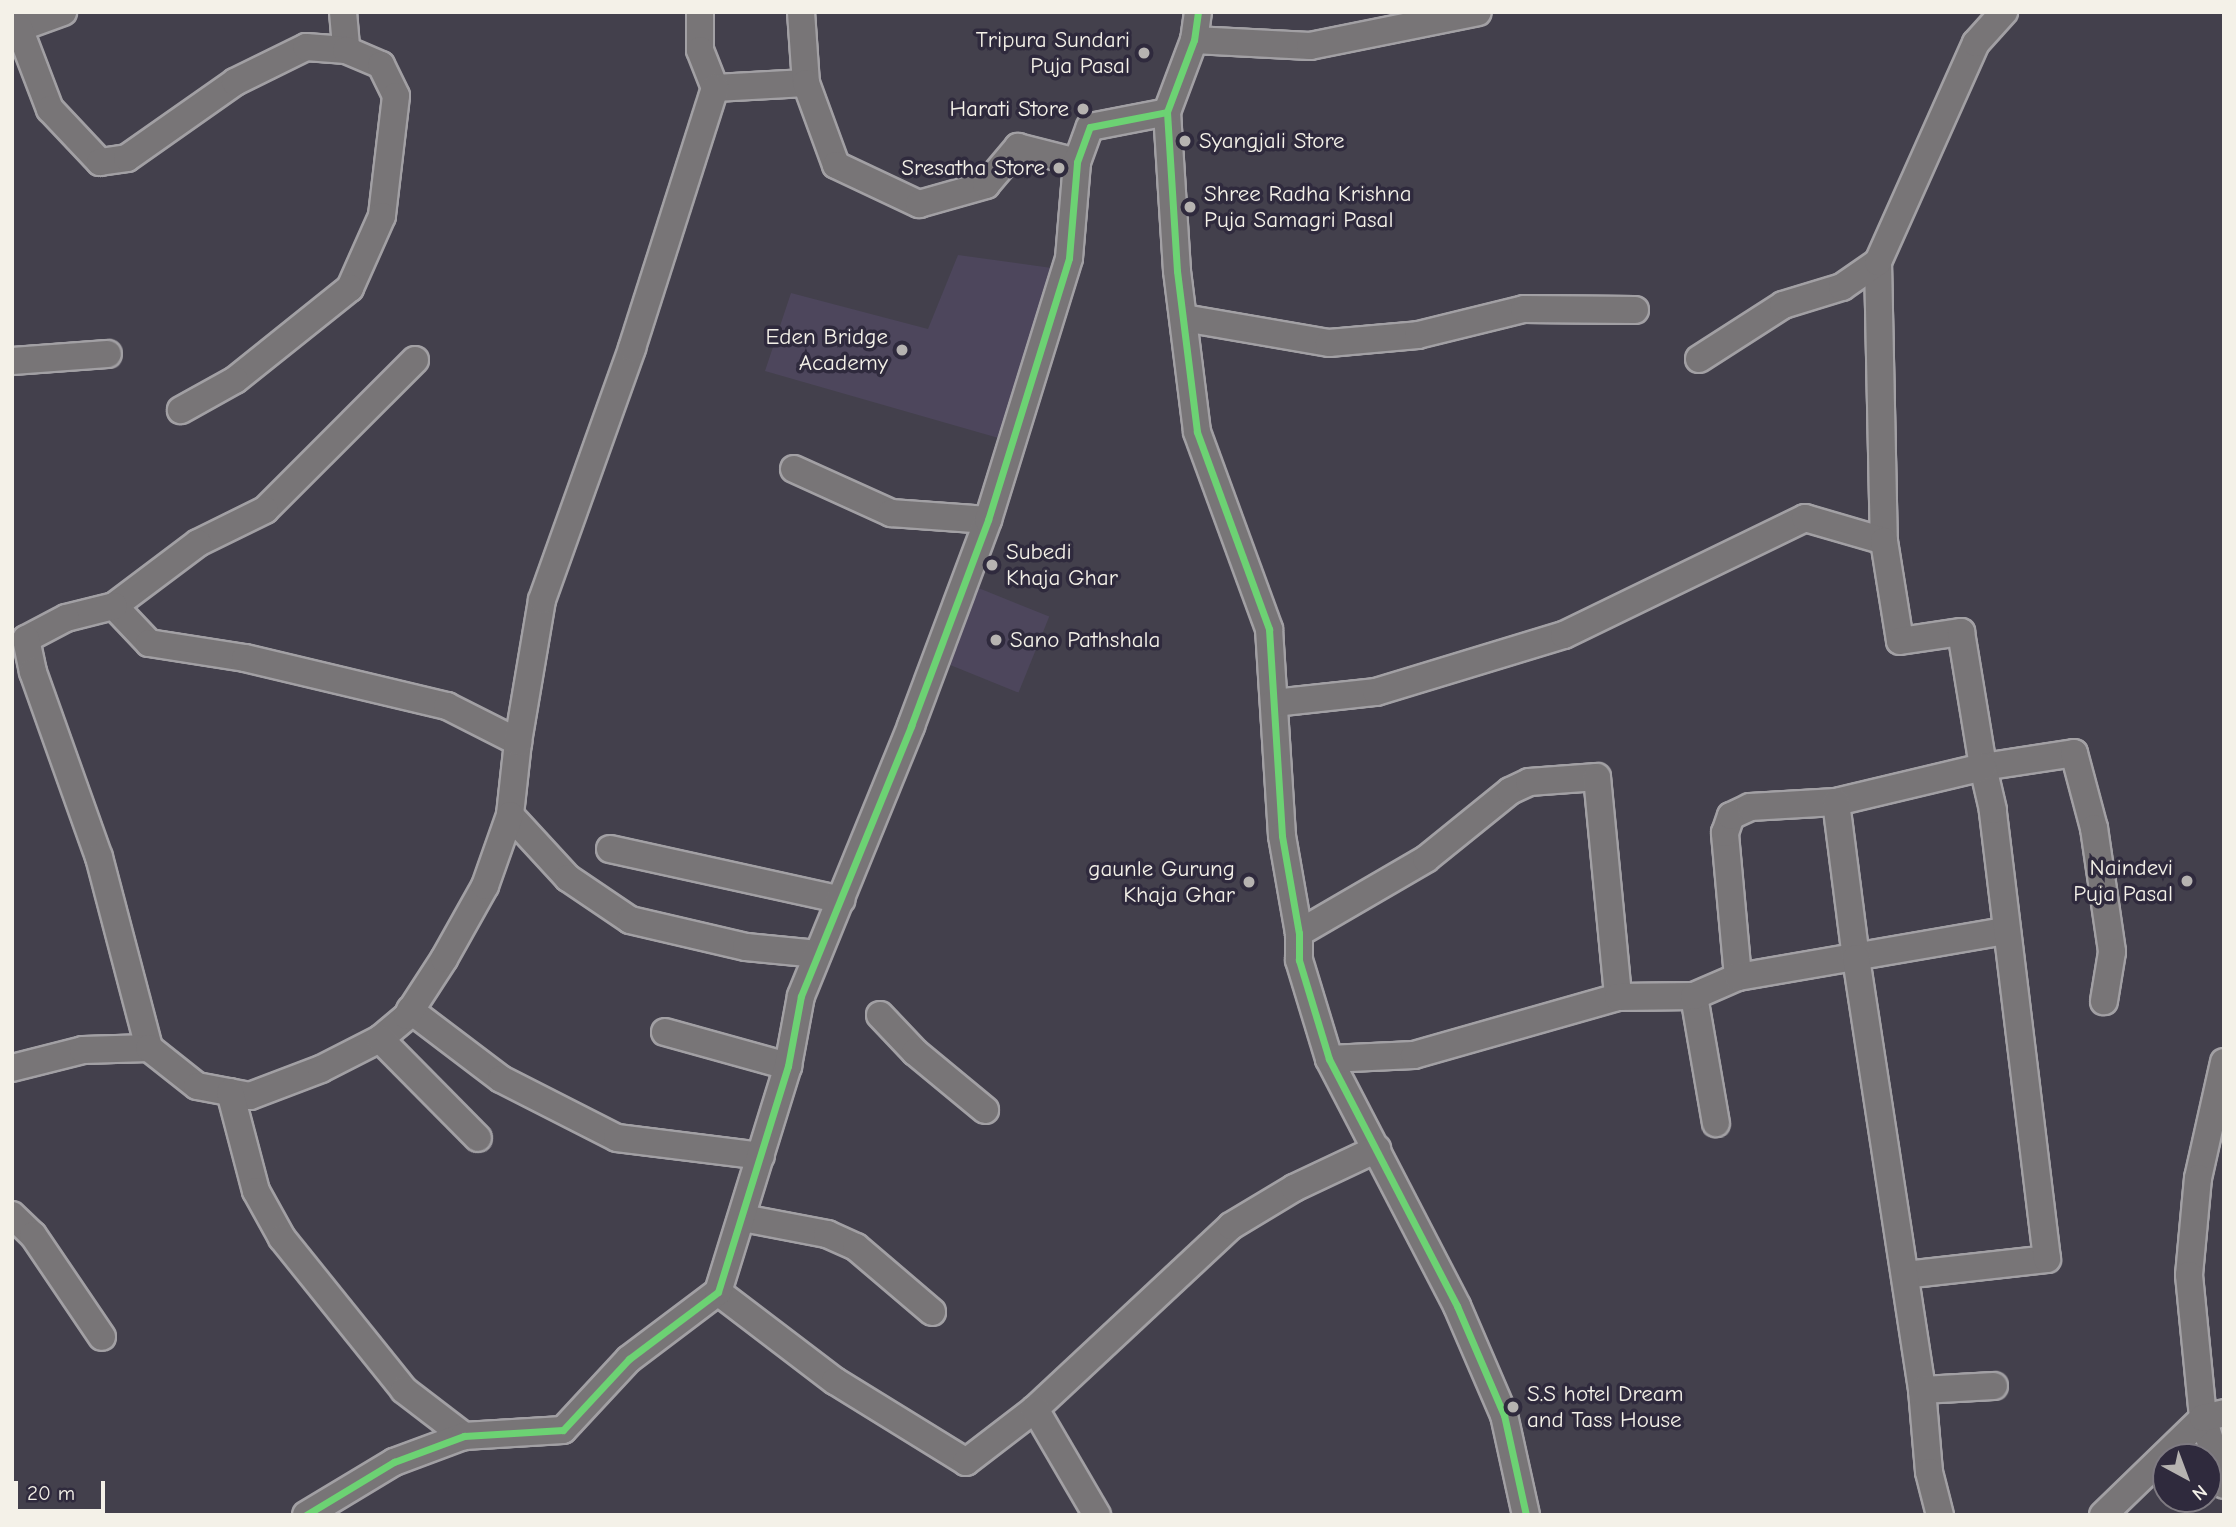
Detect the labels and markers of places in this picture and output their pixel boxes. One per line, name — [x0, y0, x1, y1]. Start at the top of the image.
place label: Tripura Sundari Puja Pasal — [976, 26, 1130, 80]
marker: Tripura Sundari Puja Pasal — [1136, 45, 1152, 61]
place label: Harati Store — [949, 95, 1069, 123]
marker: Harati Store — [1075, 101, 1091, 117]
place label: Syangjali Store — [1199, 127, 1345, 155]
marker: Syangjali Store — [1177, 133, 1193, 149]
place label: Sresatha Store — [901, 154, 1045, 182]
marker: Sresatha Store — [1051, 160, 1067, 176]
place label: Shree Radha Krishna Puja Samagri Pasal — [1204, 180, 1412, 234]
marker: Shree Radha Krishna Puja Samagri Pasal — [1182, 199, 1198, 215]
place label: Eden Bridge Academy — [766, 323, 888, 377]
marker: Eden Bridge Academy — [894, 342, 910, 358]
place label: Subedi Khaja Ghar — [1006, 538, 1118, 592]
marker: Subedi Khaja Ghar — [984, 557, 1000, 573]
place label: Sano Pathshala — [1010, 626, 1160, 654]
marker: Sano Pathshala — [988, 632, 1004, 648]
place label: Naindevi Puja Pasal — [2073, 854, 2173, 908]
place label: gaunle Gurung Khaja Ghar — [1088, 855, 1235, 909]
marker: Naindevi Puja Pasal — [2179, 873, 2195, 889]
marker: gaunle Gurung Khaja Ghar — [1241, 874, 1257, 890]
place label: S.S hotel Dream and Tass House — [1527, 1380, 1684, 1434]
marker: S.S hotel Dream and Tass House — [1505, 1399, 1521, 1415]

